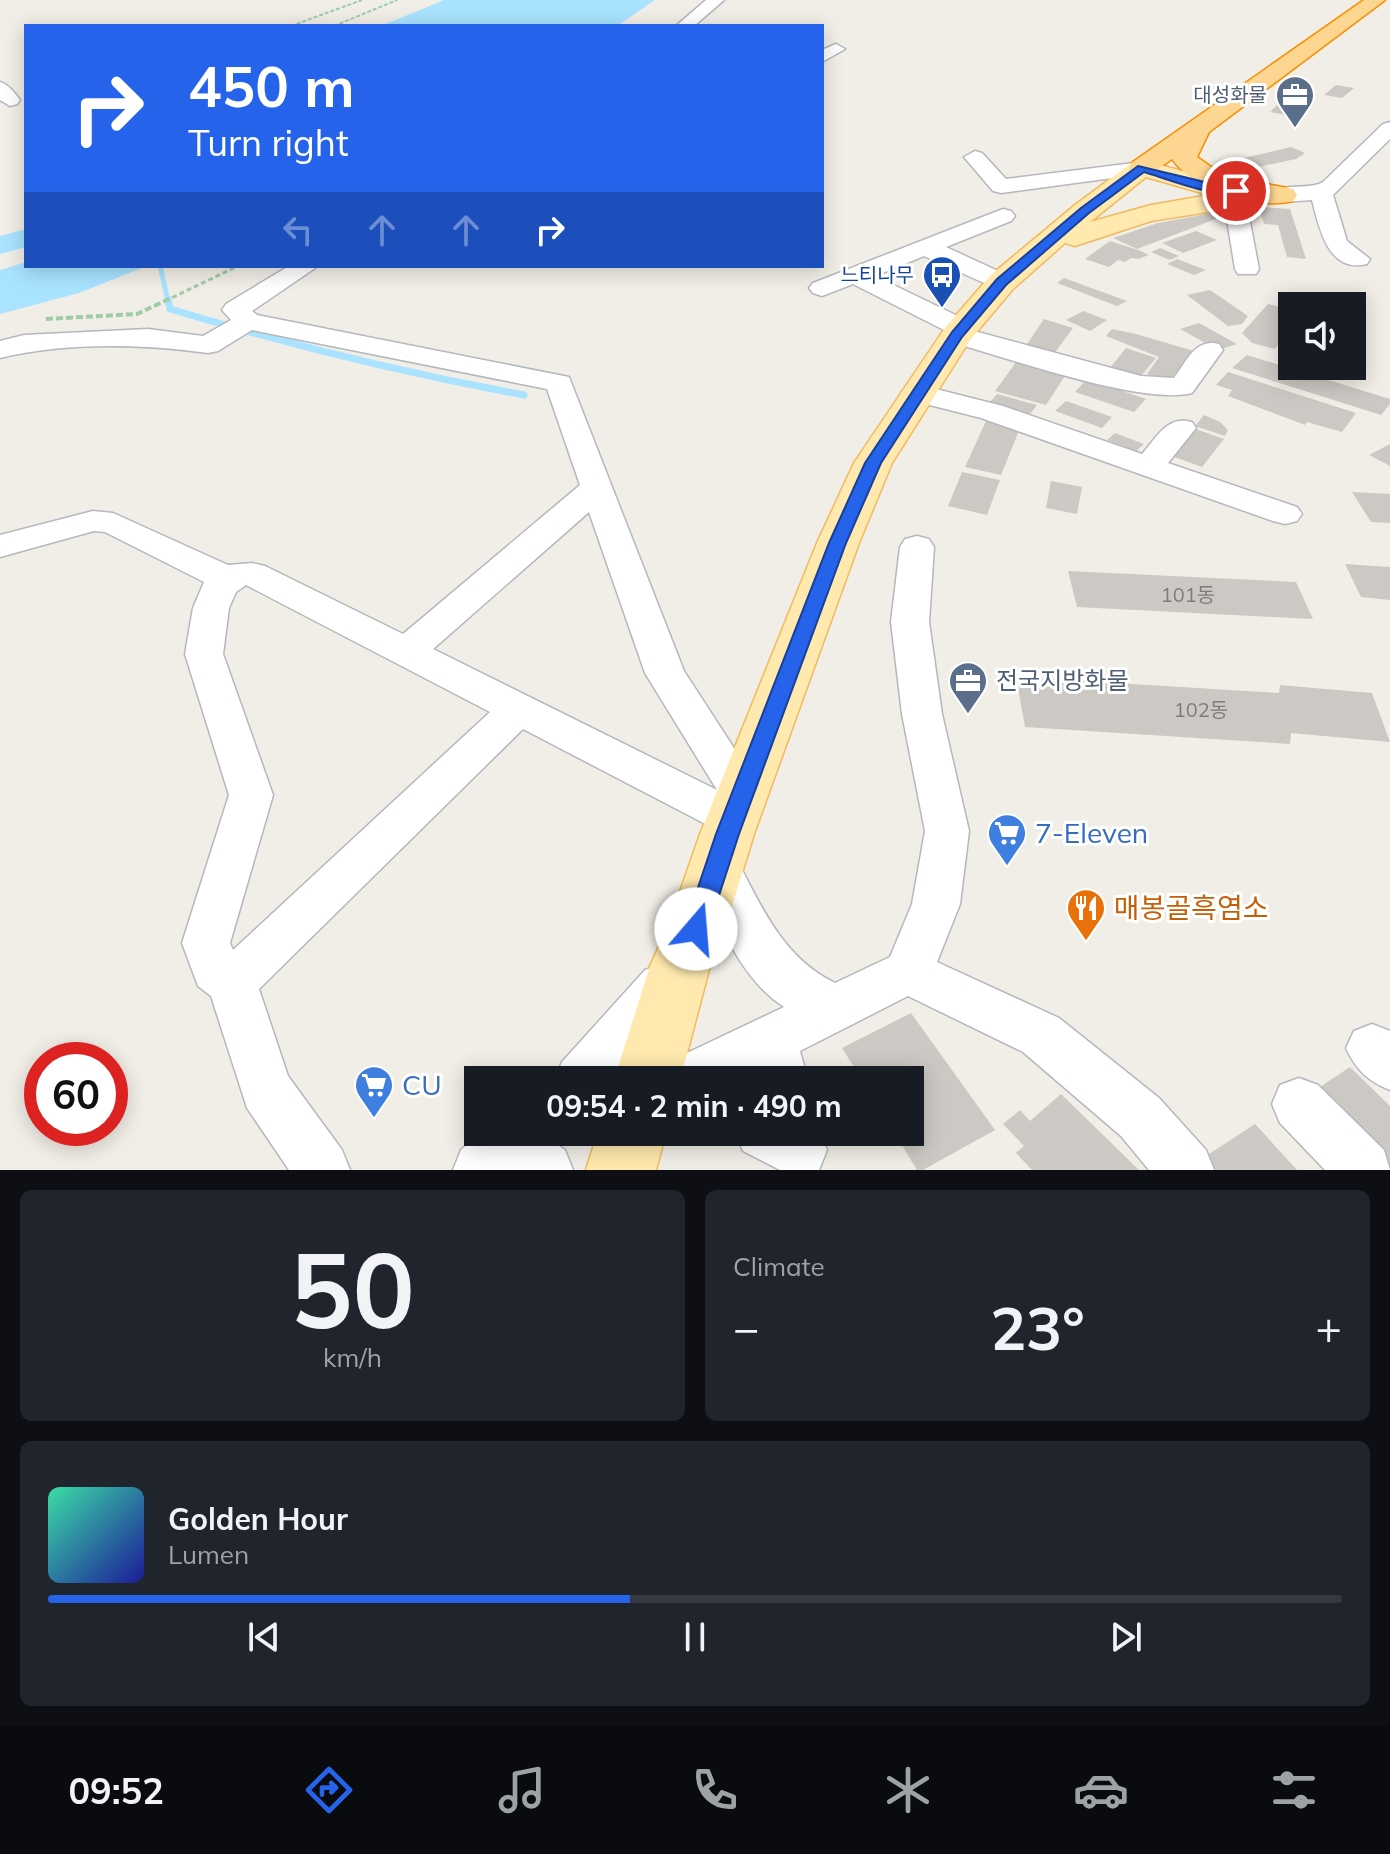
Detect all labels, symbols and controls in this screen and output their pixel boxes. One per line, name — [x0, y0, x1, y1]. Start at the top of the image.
text: 450 m — [188, 51, 355, 121]
icon: right — [56, 56, 160, 160]
office icon: 대성화물 — [1274, 74, 1316, 129]
place label: 대성화물 — [1193, 82, 1267, 107]
text: Turn right — [188, 120, 349, 165]
pin — [1202, 157, 1270, 225]
icon: arrive — [1214, 169, 1258, 213]
icon: left — [276, 208, 320, 252]
icon: ahead — [360, 208, 404, 252]
icon: ahead — [444, 208, 488, 252]
icon: right — [528, 208, 572, 252]
bus stop icon: 느티나무 — [921, 254, 963, 309]
place label: 느티나무 — [840, 262, 914, 287]
map controls — [1278, 292, 1366, 380]
button: sound — [1278, 292, 1366, 380]
house number: 101동 — [1161, 582, 1215, 607]
office icon: 전국지방화물 — [947, 660, 989, 715]
place label: 전국지방화물 — [996, 665, 1128, 695]
house number: 102동 — [1174, 697, 1228, 722]
supermarket icon: 7-Eleven — [986, 812, 1028, 867]
place label: 7-Eleven — [1035, 815, 1148, 850]
position arrow — [654, 887, 738, 971]
restaurant icon: 매봉골흑염소 — [1065, 887, 1107, 942]
place label: 매봉골흑염소 — [1114, 890, 1269, 925]
speed limit sign: 60 — [24, 1042, 128, 1146]
supermarket icon: CU — [353, 1064, 395, 1119]
place label: CU — [402, 1067, 442, 1102]
text: 09:54 · 2 min · 490 m — [546, 1087, 842, 1125]
text: 50 — [290, 1223, 415, 1354]
text: Climate — [733, 1250, 825, 1283]
text: 23° — [990, 1290, 1085, 1365]
text: − — [733, 1300, 759, 1355]
text: + — [1316, 1300, 1342, 1355]
text: km/h — [323, 1341, 382, 1374]
text: Golden Hour — [168, 1500, 348, 1538]
text: Lumen — [168, 1538, 249, 1571]
icon: previous — [242, 1615, 286, 1659]
icon: pause — [673, 1615, 717, 1659]
icon: next — [1104, 1615, 1148, 1659]
icon: directions — [301, 1762, 357, 1818]
icon: music — [494, 1762, 550, 1818]
icon: phone — [687, 1762, 743, 1818]
icon: climate — [880, 1762, 936, 1818]
icon: car — [1073, 1762, 1129, 1818]
icon: filters — [1266, 1762, 1322, 1818]
text: 09:52 — [68, 1768, 164, 1813]

